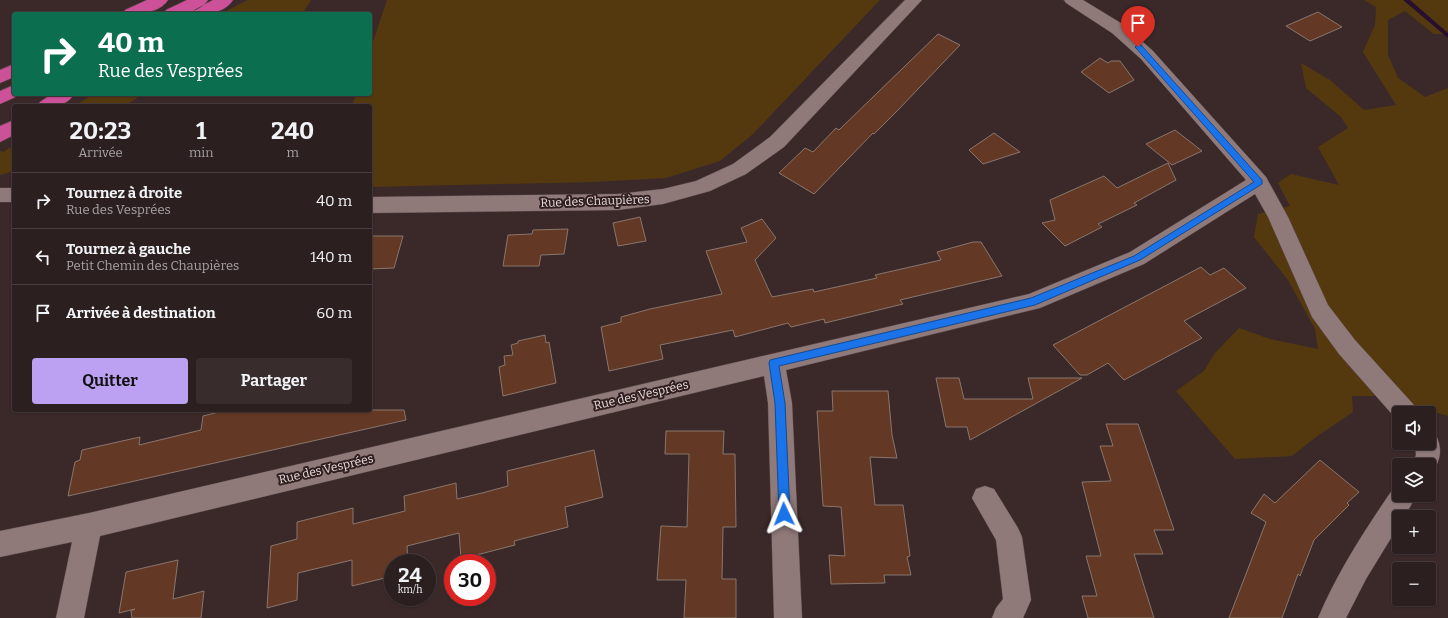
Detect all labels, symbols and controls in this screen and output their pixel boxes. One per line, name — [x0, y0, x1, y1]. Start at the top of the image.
pin — [1121, 6, 1155, 47]
icon: arrive — [1127, 12, 1149, 34]
text: 40 m — [98, 26, 165, 59]
icon: right — [32, 28, 84, 80]
text: Rue des Vesprées — [98, 60, 243, 82]
text: 20:23 — [70, 117, 131, 145]
text: 1 — [196, 117, 206, 145]
text: 240 — [271, 117, 314, 145]
text: Arrivée — [78, 145, 123, 160]
text: min — [189, 145, 213, 160]
text: m — [286, 145, 299, 160]
text: Tournez à droite — [66, 184, 182, 202]
icon: right — [32, 190, 54, 212]
text: 40 m — [316, 192, 352, 210]
street label: Rue des Chaupières — [540, 192, 650, 210]
text: Rue des Vesprées — [66, 202, 171, 217]
text: Tournez à gauche — [66, 240, 191, 258]
icon: left — [32, 246, 54, 268]
text: 140 m — [310, 248, 352, 266]
text: Petit Chemin des Chaupières — [66, 258, 239, 273]
icon: arrive — [32, 302, 54, 324]
text: Arrivée à destination — [66, 304, 216, 322]
text: 60 m — [316, 304, 352, 322]
button: Quitter — [32, 358, 188, 404]
button: Partager — [196, 358, 352, 404]
street label: Rue des Vesprées — [592, 377, 690, 413]
map controls — [1392, 406, 1436, 606]
button: sound — [1392, 406, 1436, 450]
street label: Rue des Vesprées — [277, 451, 375, 487]
button: layers — [1392, 458, 1436, 502]
position arrow — [763, 493, 805, 535]
button: + — [1392, 510, 1436, 554]
speed limit sign: 30 — [444, 554, 496, 606]
button: − — [1392, 562, 1436, 606]
text: 24 — [398, 563, 422, 587]
text: km/h — [398, 584, 422, 596]

